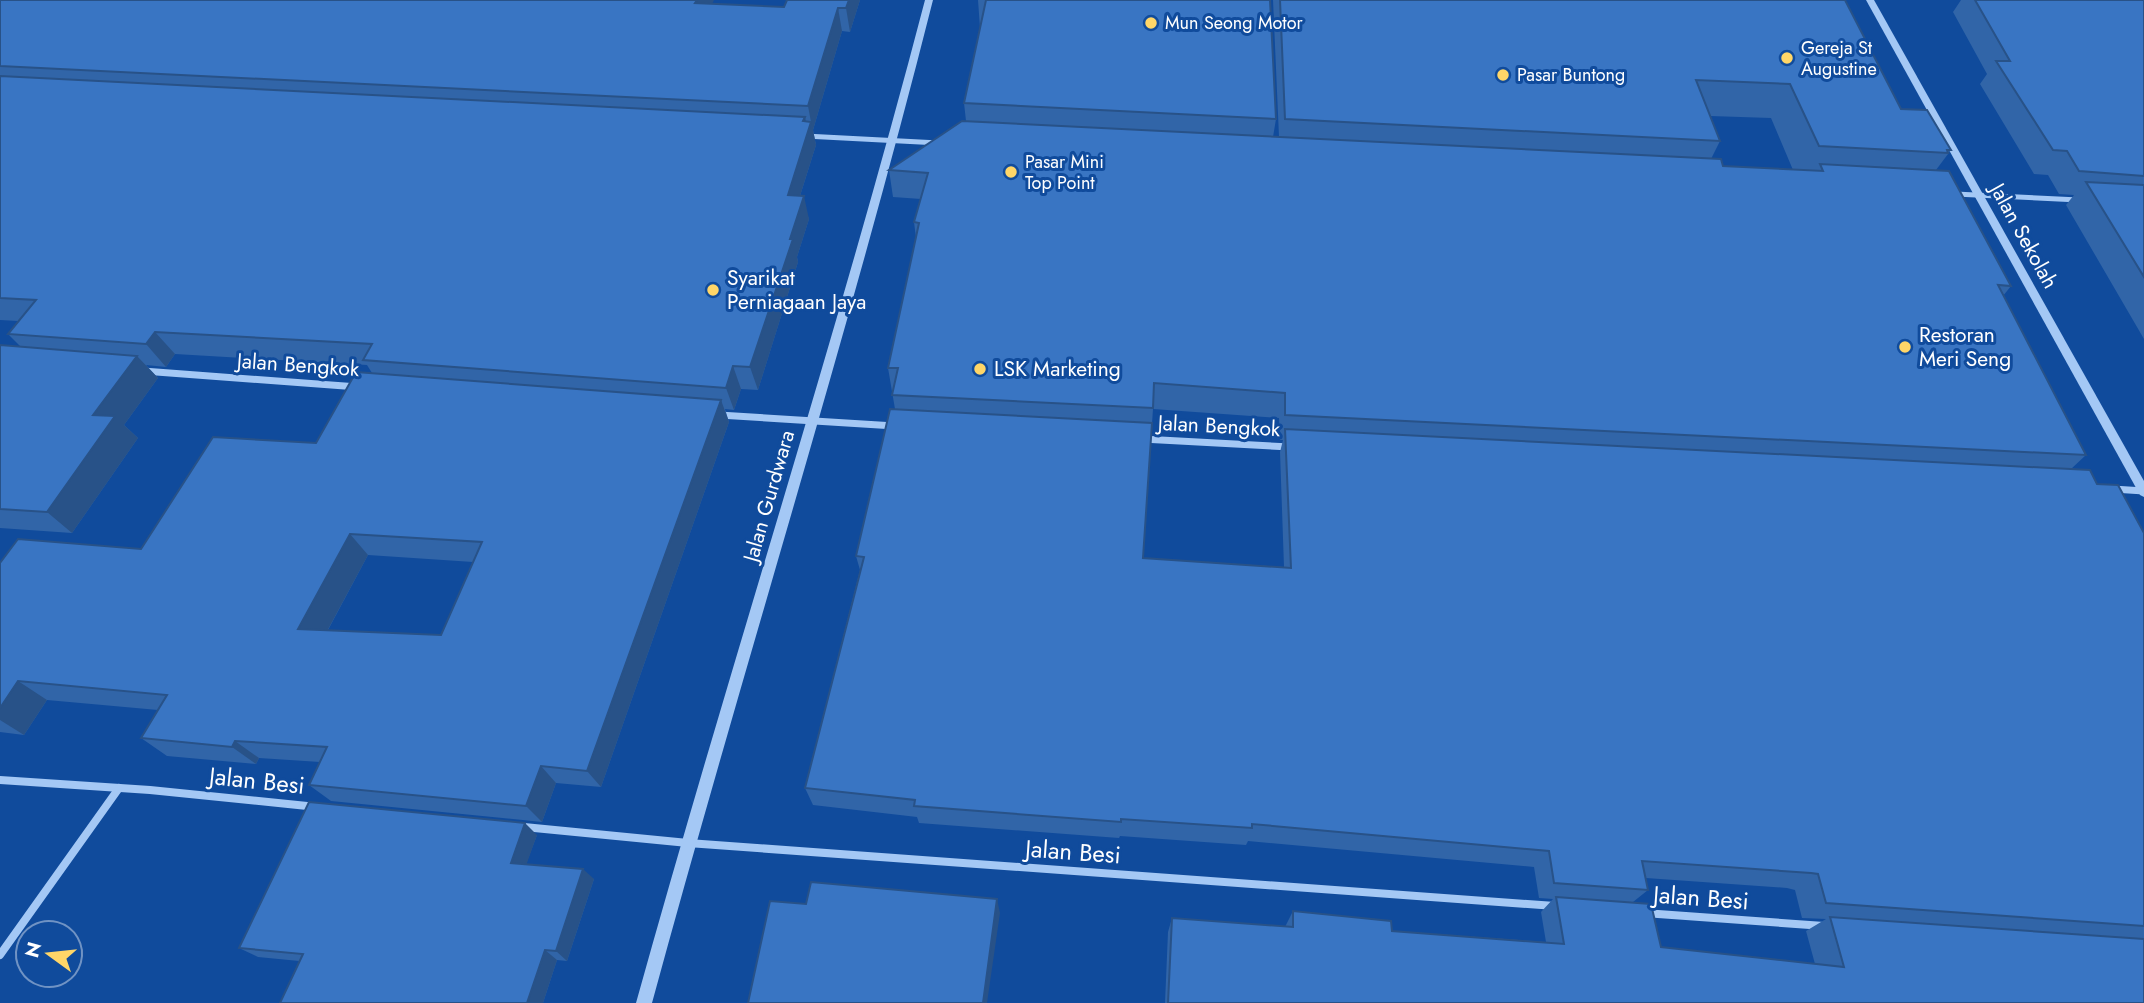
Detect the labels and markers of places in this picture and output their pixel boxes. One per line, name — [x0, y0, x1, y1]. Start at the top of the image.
place label: Mun Seong Motor — [1165, 10, 1304, 36]
marker: Mun Seong Motor — [1143, 15, 1159, 31]
place label: Gereja St Augustine — [1801, 35, 1877, 82]
marker: Gereja St Augustine — [1779, 50, 1795, 66]
place label: Pasar Buntong — [1517, 62, 1625, 88]
marker: Pasar Buntong — [1495, 67, 1511, 83]
place label: Pasar Mini Top Point — [1025, 149, 1104, 196]
marker: Pasar Mini Top Point — [1003, 164, 1019, 180]
place label: Syarikat Perniagaan Jaya — [727, 263, 866, 317]
marker: Syarikat Perniagaan Jaya — [705, 282, 721, 298]
place label: Restoran Meri Seng — [1919, 320, 2011, 374]
marker: Restoran Meri Seng — [1897, 339, 1913, 355]
place label: LSK Marketing — [994, 354, 1121, 384]
marker: LSK Marketing — [972, 361, 988, 377]

